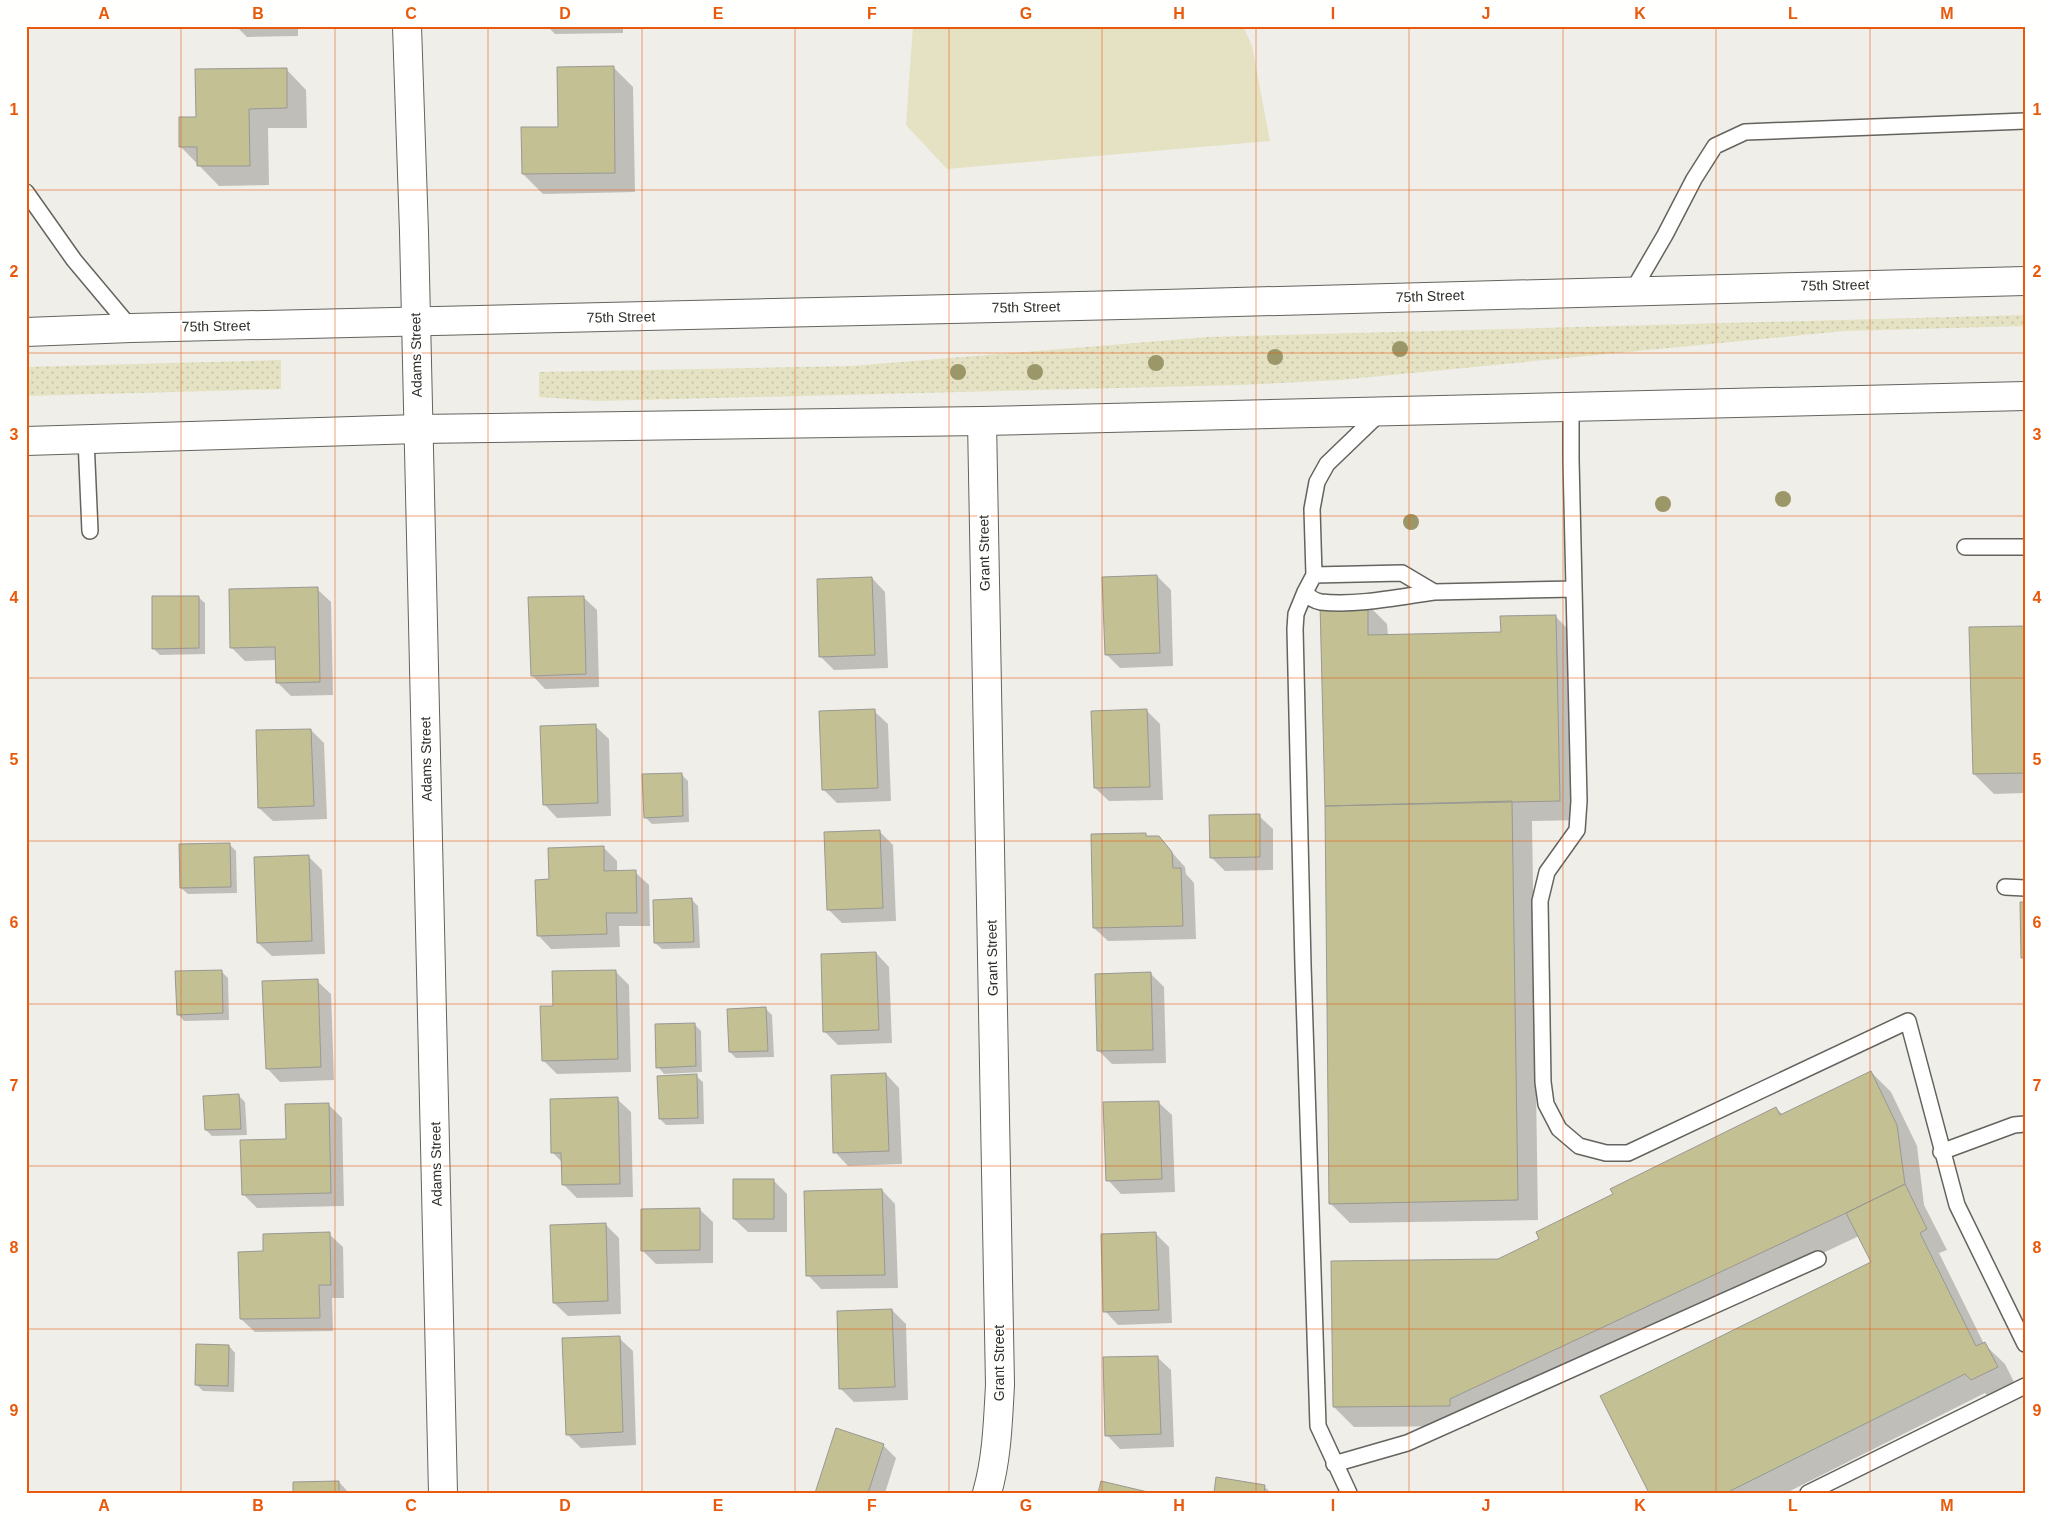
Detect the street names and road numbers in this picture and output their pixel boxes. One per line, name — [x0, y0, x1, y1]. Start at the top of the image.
street label: 75th Street — [1801, 276, 1869, 294]
street label: 75th Street — [1395, 287, 1465, 305]
street label: 75th Street — [992, 298, 1060, 316]
street label: 75th Street — [587, 308, 655, 326]
street label: Adams Street — [407, 312, 425, 398]
street label: 75th Street — [182, 317, 250, 335]
street label: Grant Street — [975, 515, 993, 591]
street label: Adams Street — [417, 716, 435, 802]
street label: Grant Street — [983, 920, 1001, 996]
street label: Adams Street — [427, 1121, 445, 1207]
street label: Grant Street — [991, 1325, 1007, 1401]

